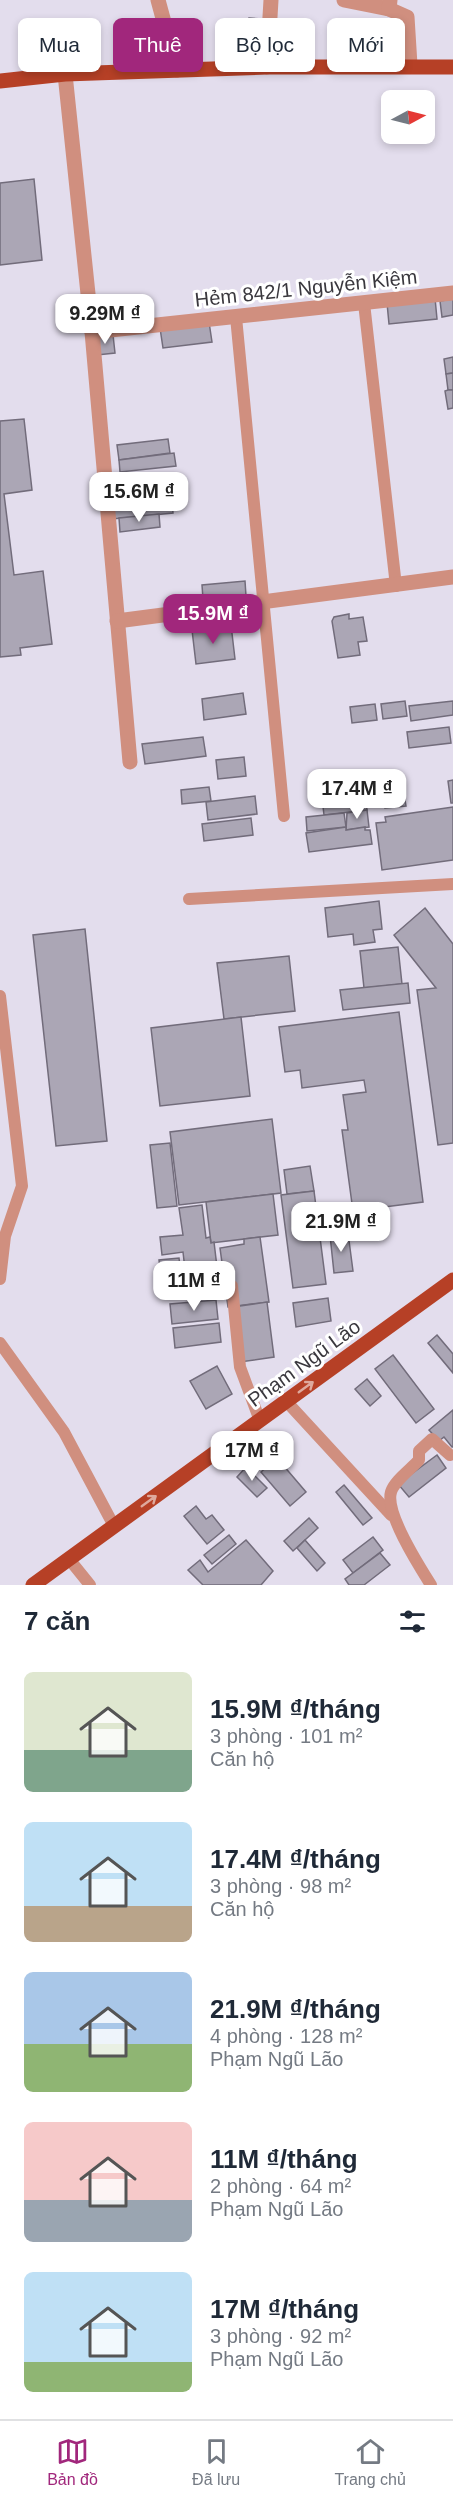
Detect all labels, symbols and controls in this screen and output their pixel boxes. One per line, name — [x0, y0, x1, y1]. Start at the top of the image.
chip: Mua — [18, 18, 101, 72]
chip: Thuê — [113, 18, 203, 72]
chip: Bộ lọc — [215, 18, 315, 72]
chip: Mới — [327, 18, 405, 72]
north arrow — [381, 90, 435, 144]
map controls — [381, 90, 435, 144]
street label: Hẻm 842/1 Nguyễn Kiệm — [194, 265, 418, 311]
pin: 9.29M ₫ — [50, 294, 160, 345]
text: 9.29M ₫ — [69, 302, 141, 324]
pin: 15.6M ₫ — [84, 472, 194, 523]
text: 15.6M ₫ — [103, 480, 175, 502]
pin: 15.9M ₫ — [158, 594, 268, 645]
text: 15.9M ₫ — [177, 602, 249, 624]
pin: 17.4M ₫ — [302, 769, 412, 820]
text: 17.4M ₫ — [321, 777, 393, 799]
pin: 21.9M ₫ — [286, 1202, 396, 1253]
text: 21.9M ₫ — [305, 1210, 377, 1232]
pin: 11M ₫ — [152, 1261, 236, 1312]
text: 11M ₫ — [167, 1269, 221, 1291]
street label: Phạm Ngũ Lão — [244, 1315, 364, 1411]
one-way arrow — [298, 1380, 314, 1393]
pin: 17M ₫ — [210, 1431, 294, 1482]
text: 17M ₫ — [225, 1439, 279, 1461]
one-way arrow — [140, 1495, 156, 1507]
icon: filters — [396, 1605, 429, 1638]
text: 7 căn — [24, 1606, 91, 1636]
text: 15.9M ₫/tháng — [210, 1694, 381, 1724]
icon: home — [72, 1696, 144, 1768]
text: 3 phòng · 101 m² — [210, 1725, 362, 1747]
text: Căn hộ — [210, 1748, 275, 1770]
text: 17.4M ₫/tháng — [210, 1844, 381, 1874]
icon: home — [72, 1846, 144, 1918]
text: 3 phòng · 98 m² — [210, 1875, 351, 1897]
text: Căn hộ — [210, 1898, 275, 1920]
text: 21.9M ₫/tháng — [210, 1994, 381, 2024]
icon: home — [72, 1996, 144, 2068]
text: 4 phòng · 128 m² — [210, 2025, 362, 2047]
text: Phạm Ngũ Lão — [210, 2048, 343, 2070]
text: 11M ₫/tháng — [210, 2144, 358, 2174]
icon: home — [72, 2146, 144, 2218]
text: 2 phòng · 64 m² — [210, 2175, 351, 2197]
text: Phạm Ngũ Lão — [210, 2198, 343, 2220]
text: 17M ₫/tháng — [210, 2294, 359, 2324]
icon: home — [72, 2296, 144, 2368]
text: 3 phòng · 92 m² — [210, 2325, 351, 2347]
text: Phạm Ngũ Lão — [210, 2348, 343, 2370]
tab: Bản đồ — [47, 2435, 98, 2489]
tab: Đã lưu — [192, 2435, 240, 2489]
tab: Trang chủ — [334, 2435, 406, 2489]

